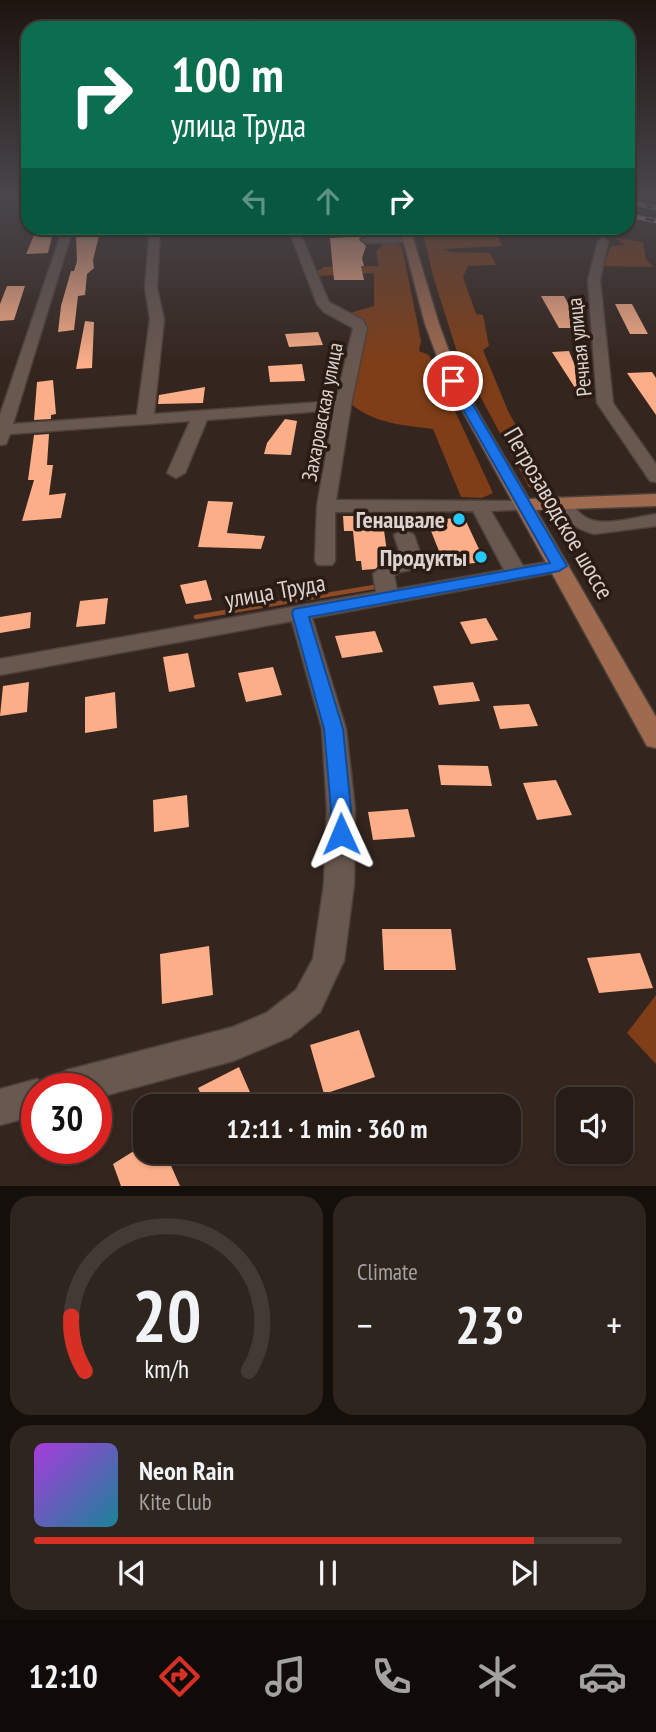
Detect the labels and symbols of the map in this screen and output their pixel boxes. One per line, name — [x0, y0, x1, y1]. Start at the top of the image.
street label: Речная улица — [560, 296, 598, 398]
street label: Захаровская улица — [295, 340, 349, 484]
pin — [423, 351, 483, 411]
street label: Петрозаводское шоссе — [497, 421, 621, 605]
place label: Генацвале — [356, 504, 445, 535]
marker: Генацвале — [451, 511, 467, 527]
place label: Продукты — [380, 542, 467, 573]
marker: Продукты — [473, 549, 489, 565]
street label: улица Труда — [222, 567, 328, 615]
position arrow — [304, 797, 378, 871]
speed limit sign: 30 — [21, 1073, 112, 1164]

